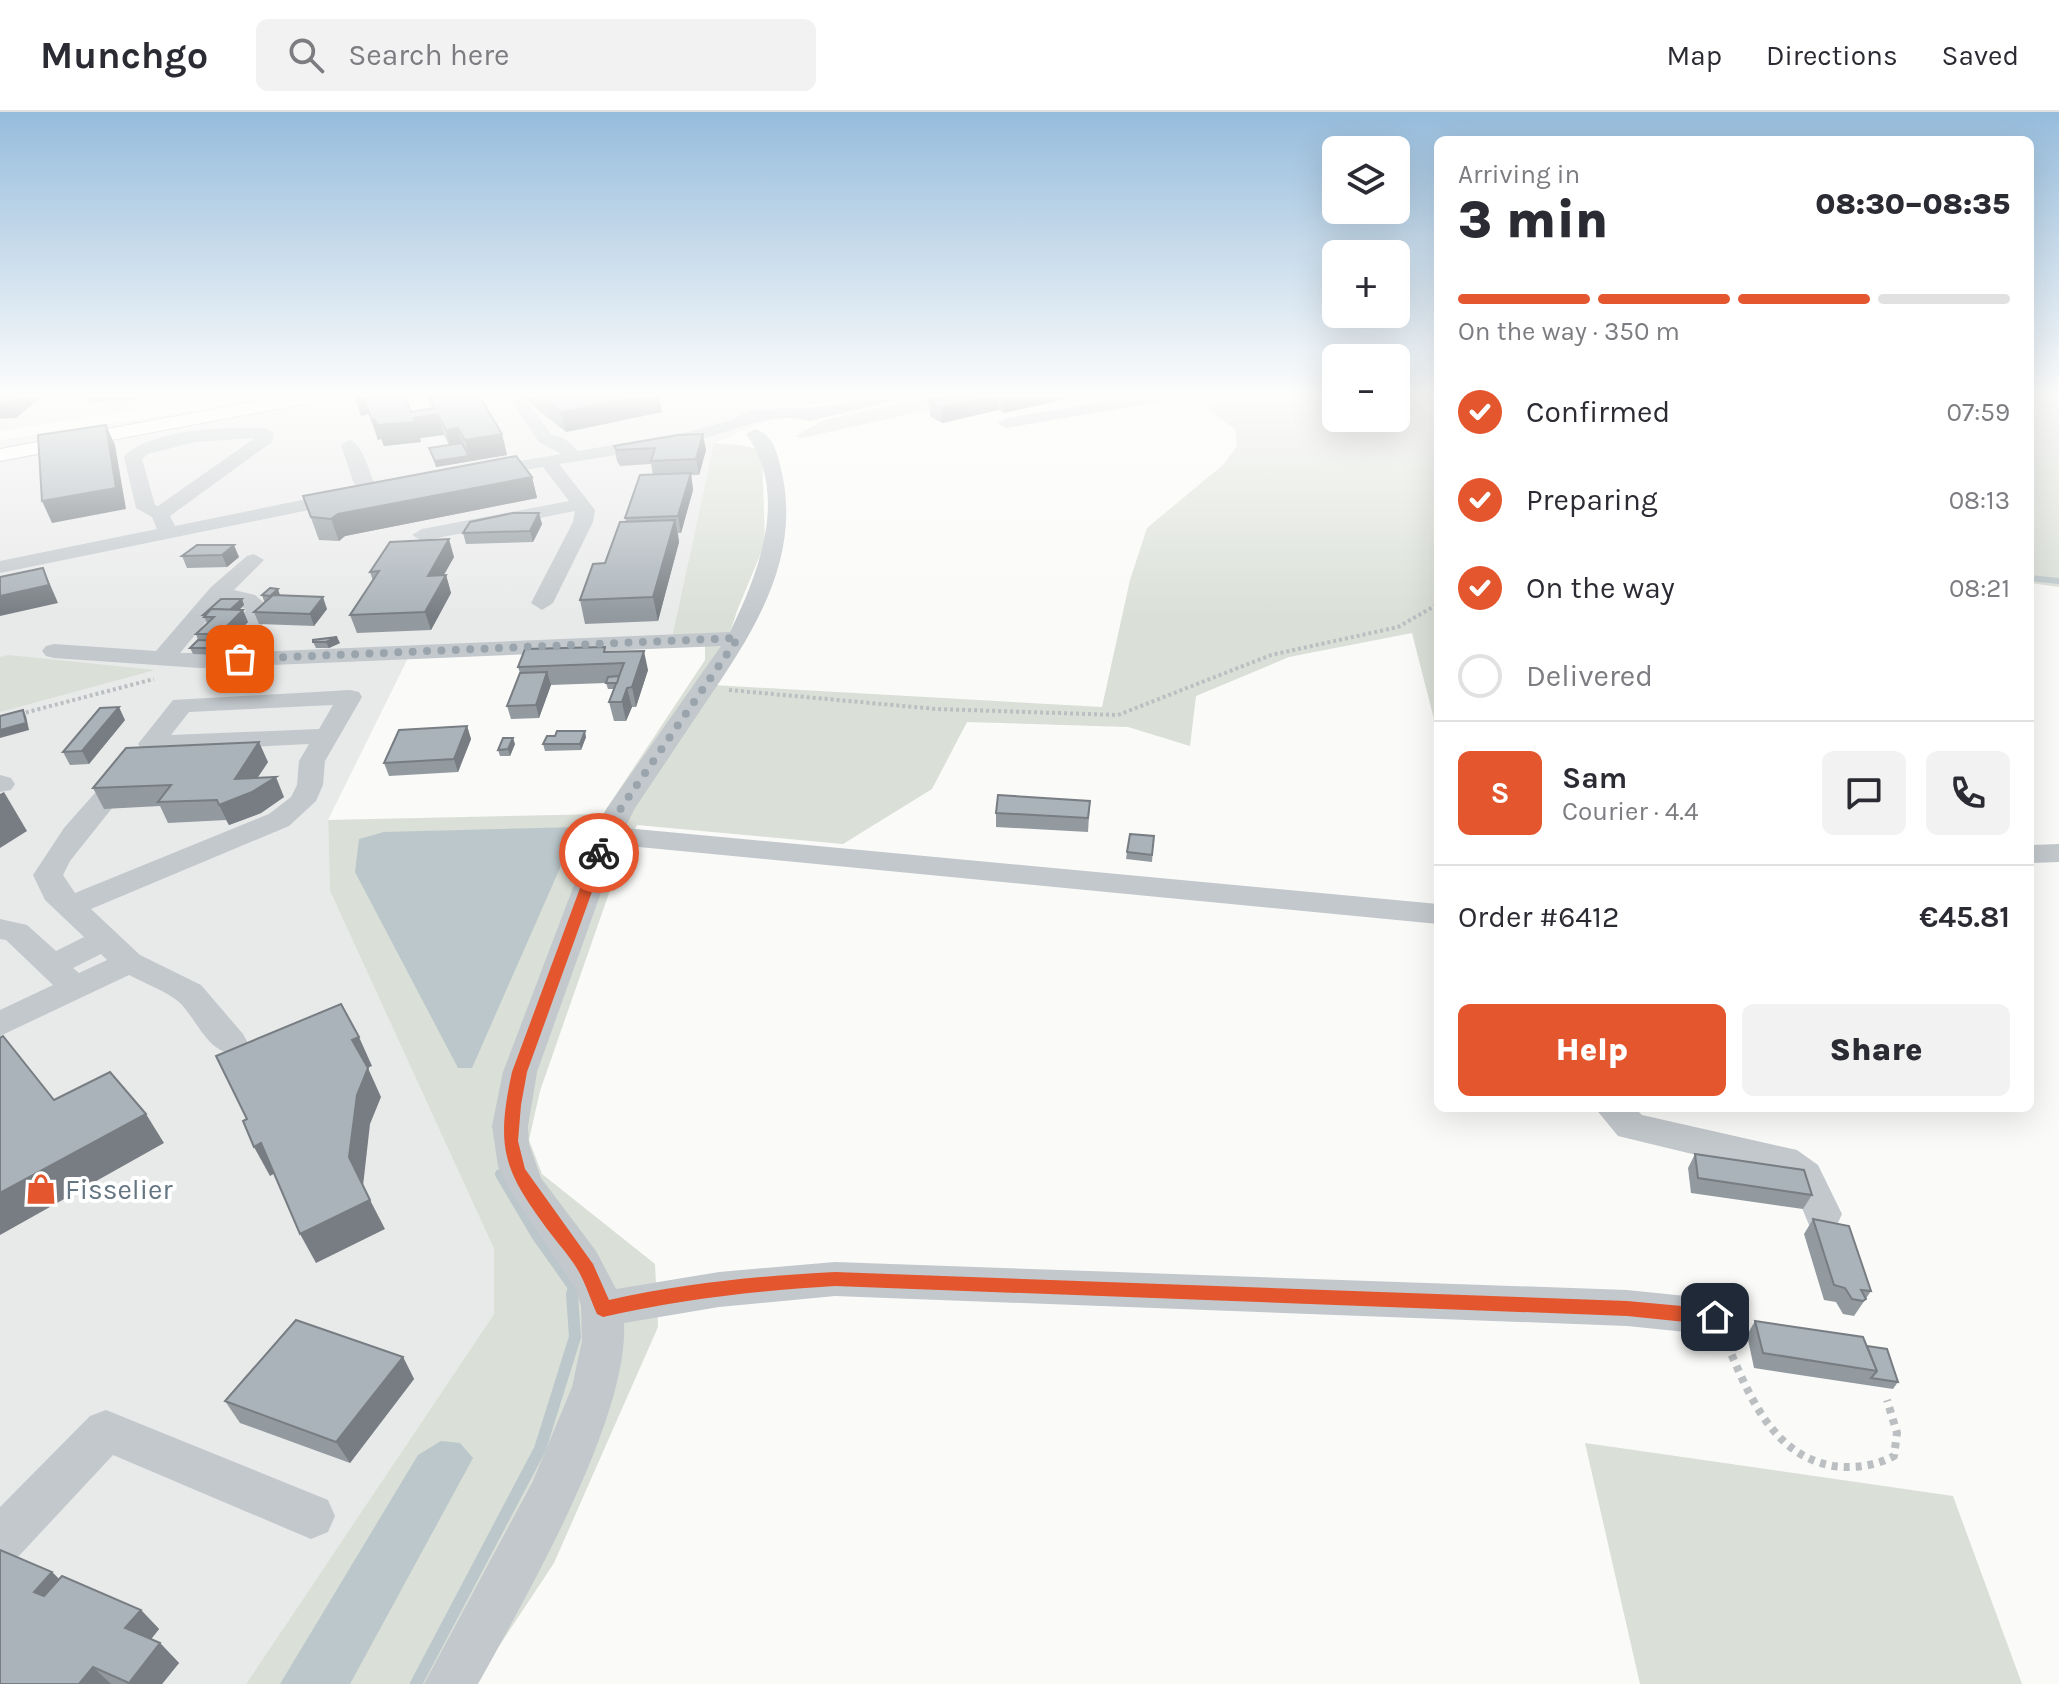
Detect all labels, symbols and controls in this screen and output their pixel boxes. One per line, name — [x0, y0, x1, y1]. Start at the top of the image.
search box — [256, 19, 816, 91]
text: Munchgo — [40, 33, 208, 78]
icon: search — [284, 33, 328, 77]
text: Search here — [348, 37, 510, 73]
text: Map — [1667, 39, 1722, 72]
text: Directions — [1766, 39, 1898, 72]
text: Saved — [1942, 39, 2019, 72]
map controls — [1322, 136, 1410, 432]
button: layers — [1322, 136, 1410, 224]
text: Arriving in — [1458, 159, 1580, 190]
text: 08:30–08:35 — [1815, 186, 2010, 222]
text: 3 min — [1458, 189, 1608, 250]
button: + — [1322, 240, 1410, 328]
text: On the way · 350 m — [1458, 316, 1680, 347]
button: − — [1322, 344, 1410, 432]
icon: check — [1458, 390, 1502, 434]
text: Confirmed — [1526, 394, 1670, 430]
text: 07:59 — [1947, 397, 2010, 428]
icon: check — [1458, 478, 1502, 522]
text: Preparing — [1526, 482, 1658, 518]
text: 08:13 — [1949, 485, 2010, 516]
icon: check — [1458, 566, 1502, 610]
text: On the way — [1526, 570, 1675, 606]
text: 08:21 — [1949, 573, 2010, 604]
pin — [206, 625, 274, 693]
icon: bag — [218, 637, 262, 681]
text: Delivered — [1526, 658, 1653, 694]
button: chat — [1822, 751, 1906, 835]
button: phone — [1926, 751, 2010, 835]
text: Sam — [1562, 760, 1627, 796]
text: S — [1490, 775, 1510, 811]
text: Courier · 4.4 — [1562, 796, 1698, 827]
courier — [559, 813, 639, 893]
icon: bike — [577, 831, 621, 875]
text: Order #6412 — [1458, 899, 1619, 935]
text: €45.81 — [1919, 899, 2010, 935]
button: Help — [1458, 1004, 1726, 1096]
button: Share — [1742, 1004, 2010, 1096]
shop icon: Fisselier — [24, 1172, 58, 1206]
place label: Fisselier — [65, 1173, 173, 1206]
pin — [1681, 1283, 1749, 1351]
icon: home — [1693, 1295, 1737, 1339]

